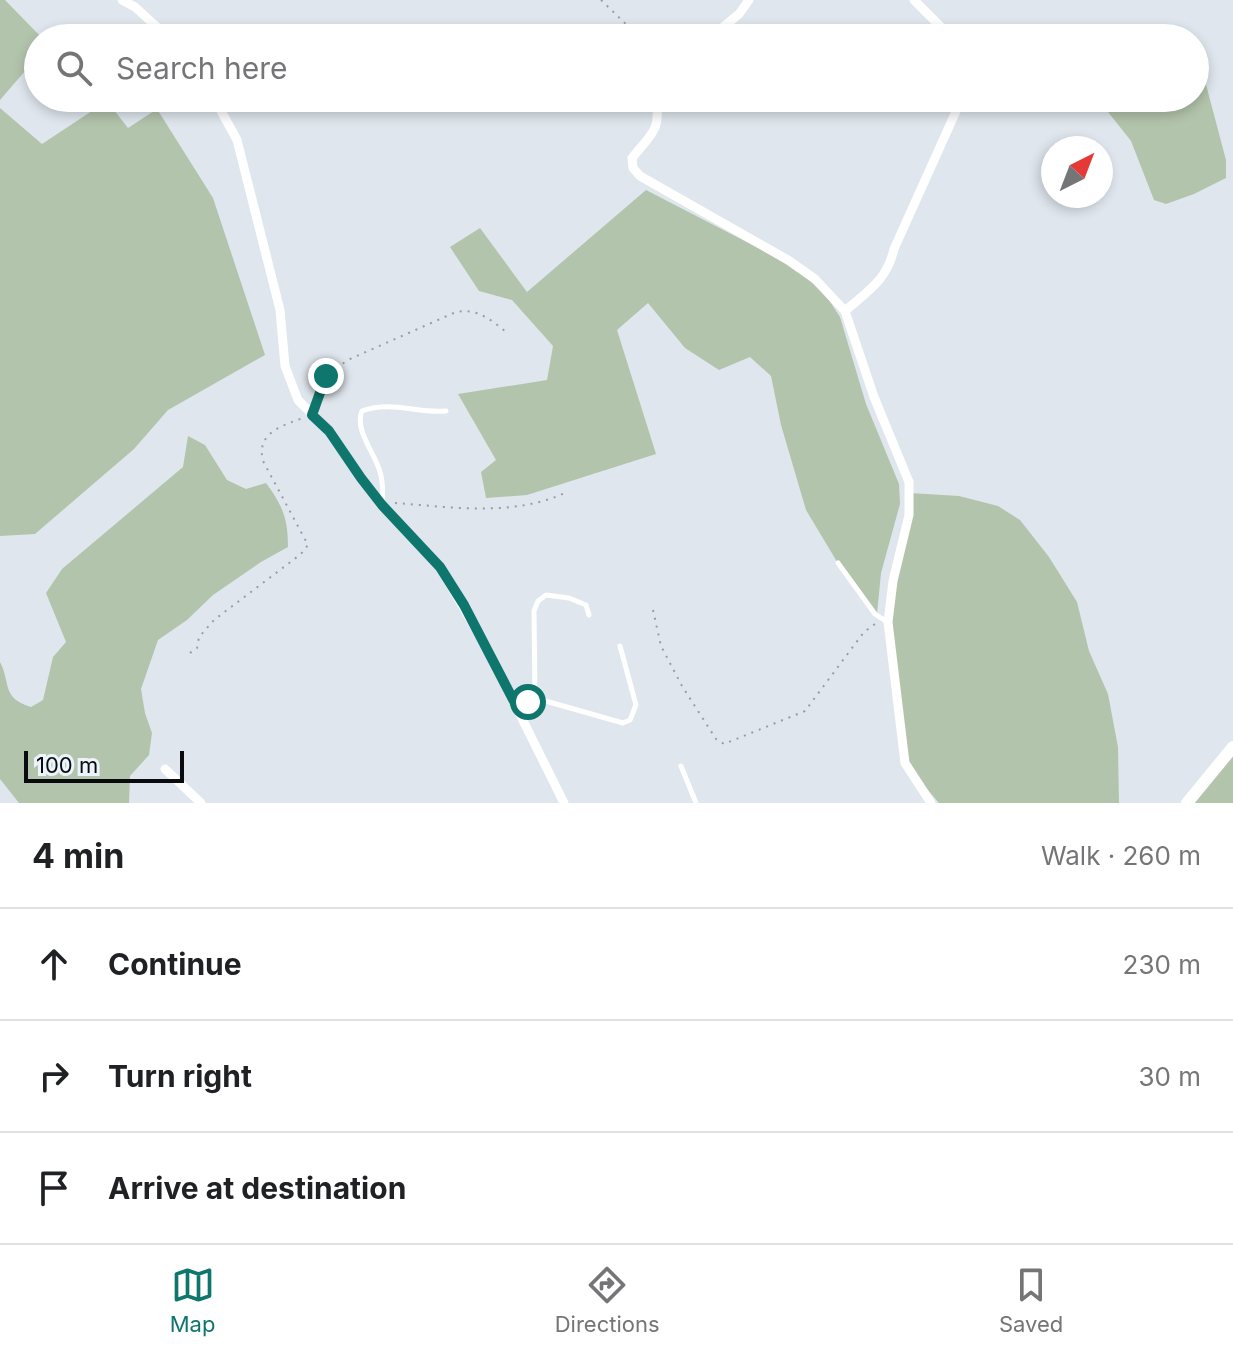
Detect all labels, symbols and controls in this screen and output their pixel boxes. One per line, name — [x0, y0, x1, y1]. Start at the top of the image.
search box — [24, 24, 1209, 112]
icon: search — [52, 46, 96, 90]
text: Search here — [116, 50, 288, 86]
north arrow — [1041, 136, 1113, 208]
route end — [308, 358, 344, 394]
route start — [510, 684, 546, 720]
scale bar — [24, 747, 184, 783]
text: 100 m — [36, 752, 98, 778]
text: 4 min — [32, 835, 124, 876]
text: Walk · 260 m — [1041, 840, 1201, 871]
icon: ahead — [32, 942, 76, 986]
text: Continue — [108, 946, 242, 982]
text: 230 m — [1123, 949, 1201, 980]
icon: right — [32, 1054, 76, 1098]
text: Turn right — [108, 1058, 252, 1094]
text: 30 m — [1138, 1061, 1201, 1092]
icon: arrive — [32, 1166, 76, 1210]
text: Arrive at destination — [108, 1170, 406, 1206]
tab: Map — [170, 1263, 215, 1337]
tab: Directions — [555, 1263, 660, 1337]
tab: Saved — [999, 1263, 1063, 1337]

